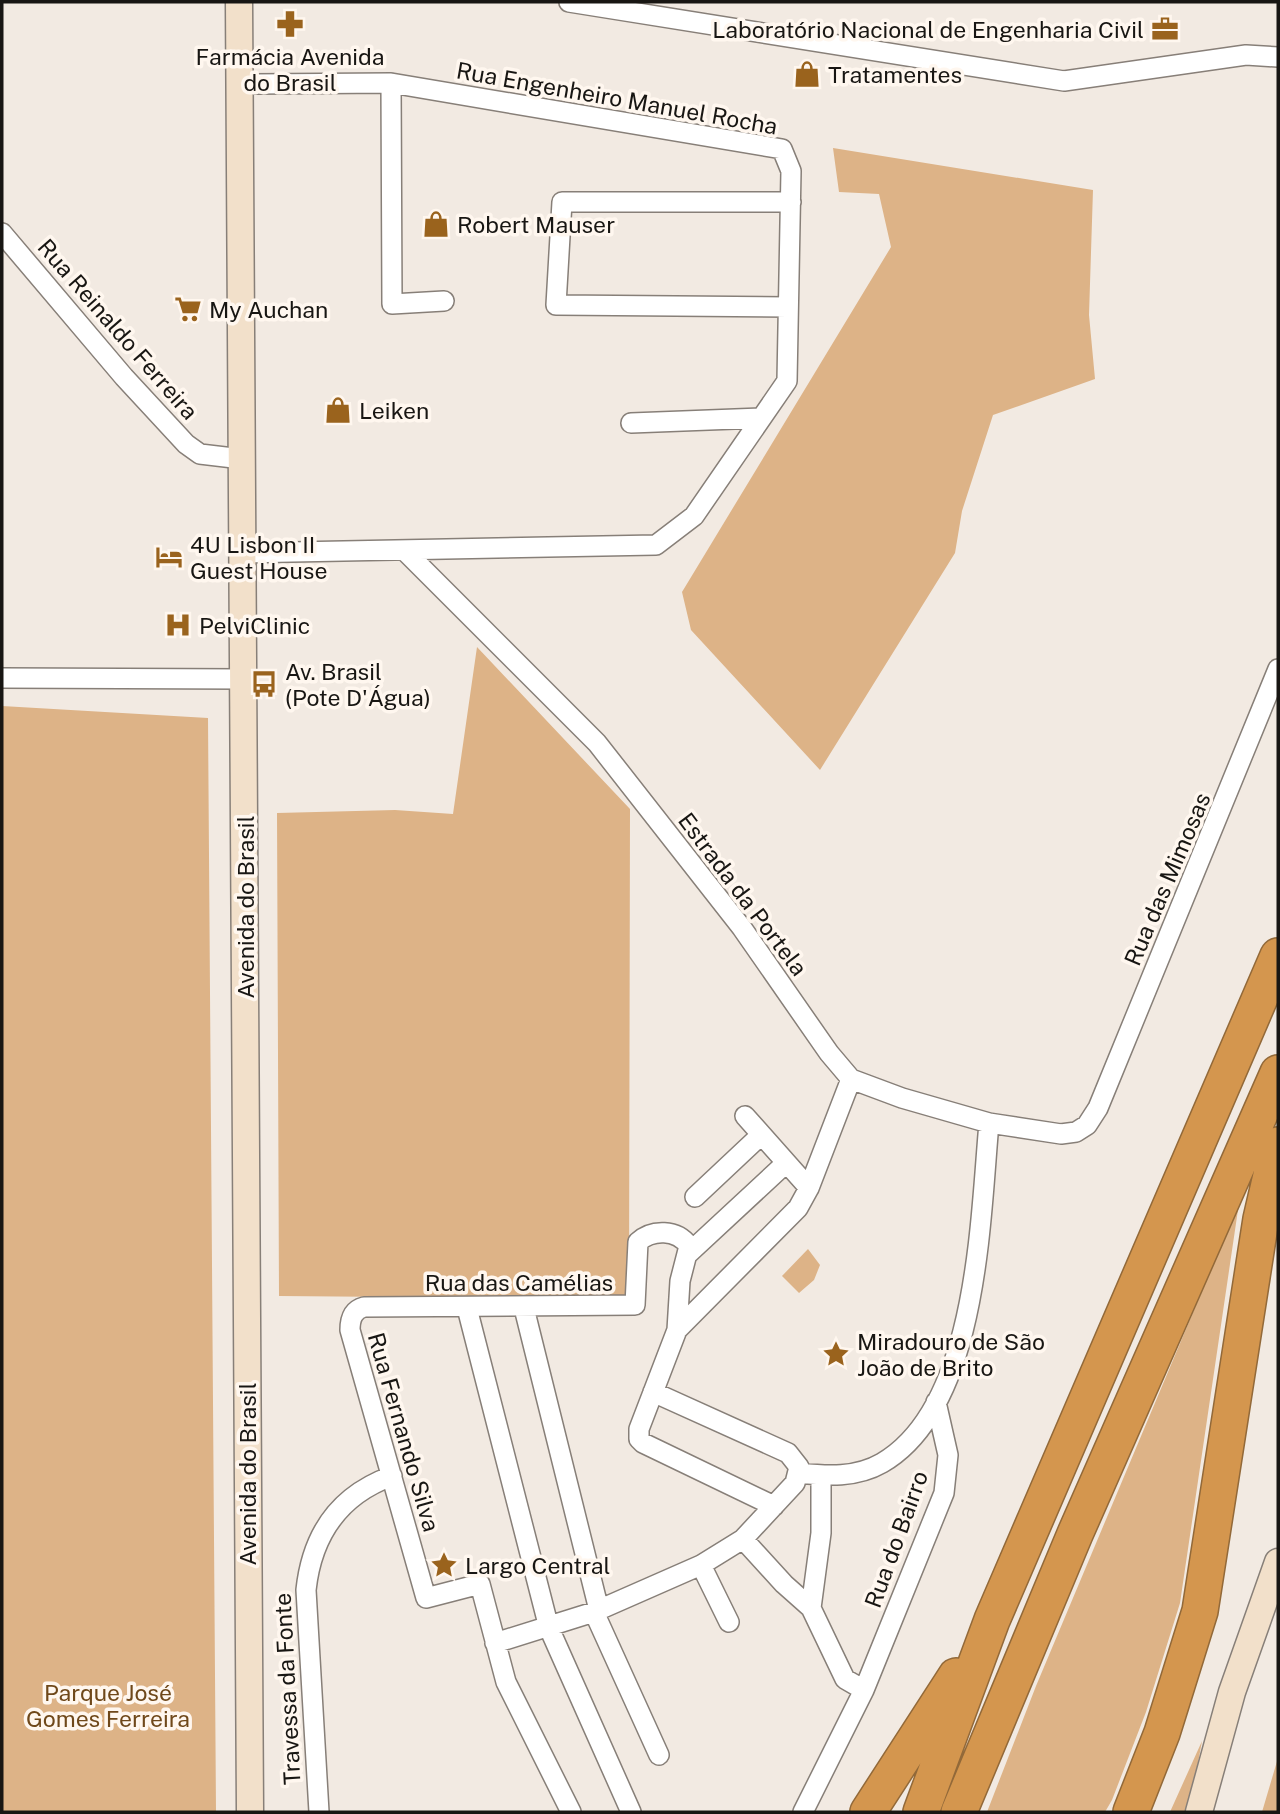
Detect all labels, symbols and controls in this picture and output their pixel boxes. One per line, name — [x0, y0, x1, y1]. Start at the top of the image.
pharmacy icon: Farmácia Avenida do Brasil — [275, 9, 305, 39]
office icon: Laboratório Nacional de Engenharia Civil — [1150, 14, 1180, 44]
place label: Laboratório Nacional de Engenharia Civil — [712, 16, 1144, 43]
place label: Farmácia Avenida do Brasil — [196, 43, 384, 96]
street label: Rua Engenheiro Manuel Rocha — [454, 56, 780, 140]
shop icon: Tratamentes — [792, 59, 822, 89]
place label: Tratamentes — [828, 61, 962, 88]
shop icon: Robert Mauser — [421, 209, 451, 239]
place label: Robert Mauser — [457, 211, 615, 238]
street label: Rua Reinaldo Ferreira — [32, 233, 204, 425]
supermarket icon: My Auchan — [173, 294, 203, 324]
place label: My Auchan — [209, 296, 328, 323]
shop icon: Leiken — [323, 395, 353, 425]
place label: Leiken — [359, 397, 429, 424]
place label: 4U Lisbon II Guest House — [190, 531, 328, 584]
hotel icon: 4U Lisbon II Guest House — [154, 542, 184, 572]
hospital icon: PelviClinic — [163, 610, 193, 640]
place label: PelviClinic — [199, 612, 310, 639]
place label: Av. Brasil (Pote D'Água) — [285, 658, 431, 711]
bus stop icon: Av. Brasil (Pote D'Água) — [249, 669, 279, 699]
street label: Rua das Mimosas — [1118, 789, 1216, 969]
street label: Estrada da Portela — [673, 807, 813, 981]
street label: Avenida do Brasil — [232, 815, 259, 999]
street label: Rua das Camélias — [425, 1269, 613, 1296]
place label: Miradouro de São João de Brito — [857, 1328, 1045, 1381]
street label: Rua Fernando Silva — [363, 1329, 445, 1535]
place icon: Miradouro de São João de Brito — [821, 1339, 851, 1369]
street label: Avenida do Brasil — [234, 1382, 261, 1566]
street label: Rua do Bairro — [859, 1467, 933, 1611]
place icon: Largo Central — [429, 1550, 459, 1580]
place label: Largo Central — [465, 1552, 610, 1579]
street label: Travessa da Fonte — [268, 1592, 306, 1786]
park label: Parque José Gomes Ferreira — [26, 1679, 190, 1732]

